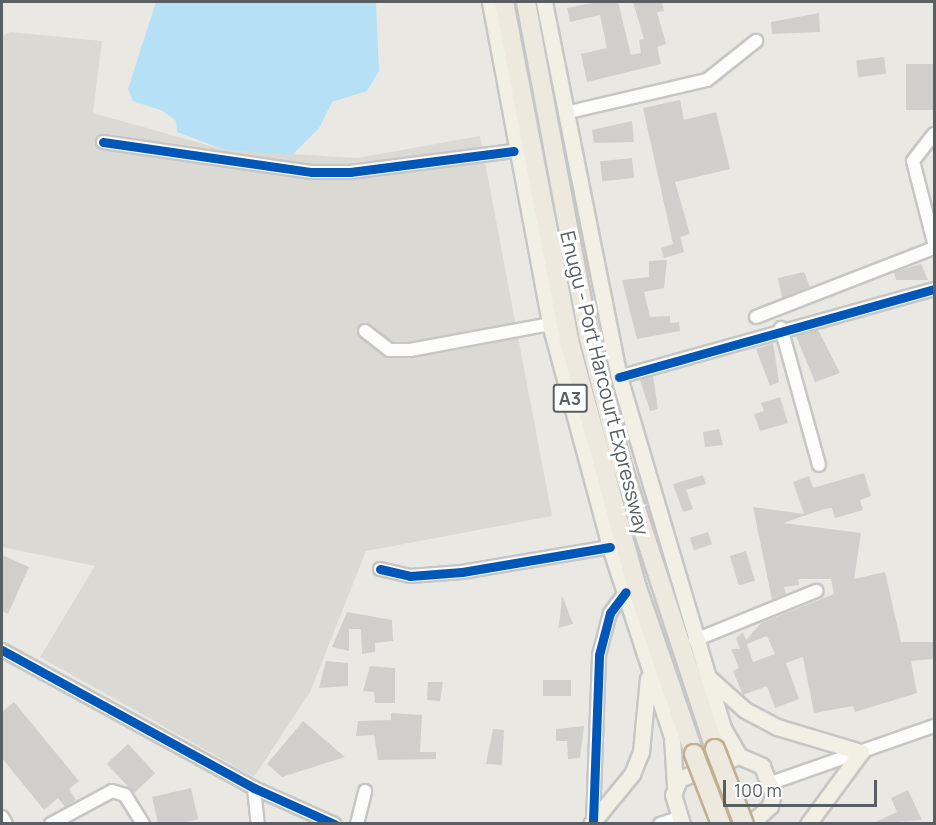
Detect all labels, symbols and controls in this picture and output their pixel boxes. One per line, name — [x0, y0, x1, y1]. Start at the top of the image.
street label: Enugu - Port Harcourt Expressway — [556, 228, 654, 538]
road number: A3 — [552, 383, 588, 413]
scale bar — [726, 768, 880, 806]
text: 100 m — [734, 778, 782, 802]

